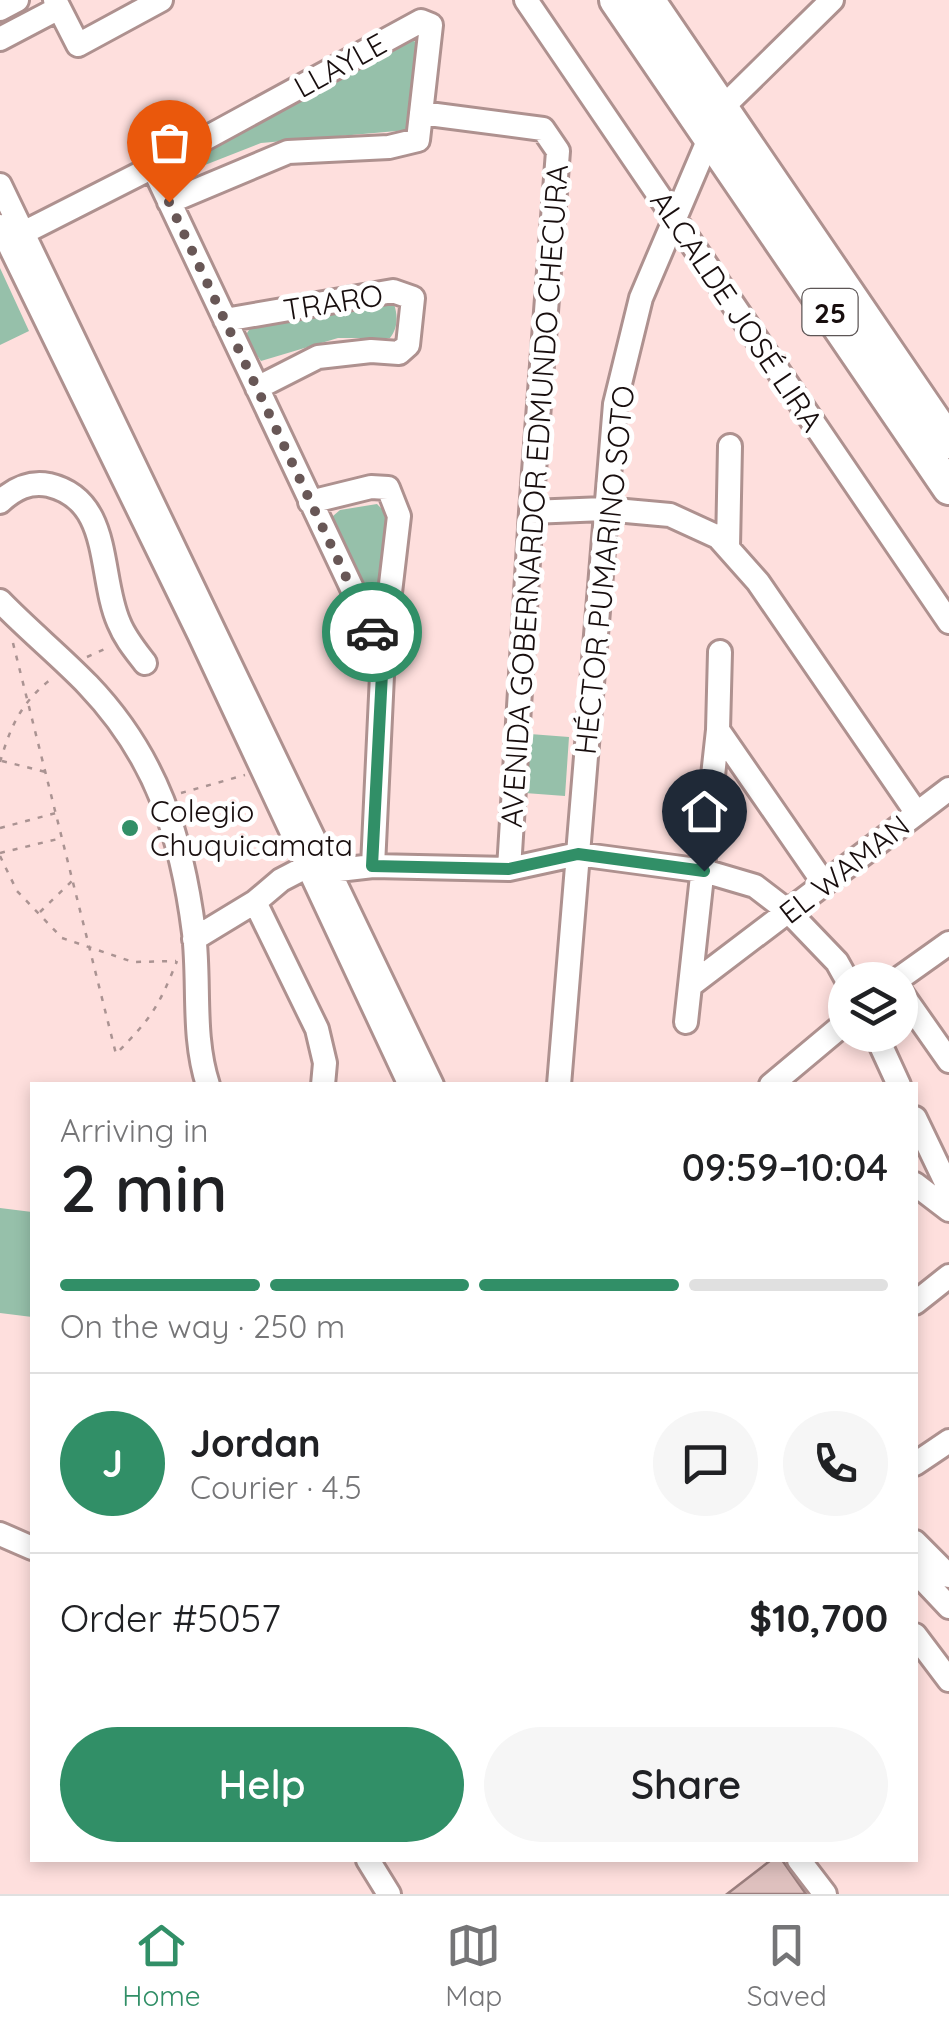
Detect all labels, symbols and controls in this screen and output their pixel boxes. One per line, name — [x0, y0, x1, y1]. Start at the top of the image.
street label: LLAYLE — [287, 24, 393, 106]
pin — [127, 100, 212, 203]
icon: bag — [142, 115, 197, 170]
street label: AVENIDA GOBERNARDOR EDMUNDO CHECURA — [492, 163, 576, 829]
street label: ALCALDE JOSÉ LIRA — [642, 183, 832, 439]
street label: TRARO — [280, 275, 386, 329]
road number: 25 — [802, 289, 858, 335]
street label: HÉCTOR PUMARINO SOTO — [566, 384, 642, 756]
courier — [322, 582, 422, 682]
icon: car — [345, 605, 400, 660]
pin — [662, 769, 747, 872]
icon: home — [677, 784, 732, 839]
place label: Colegio Chuquicamata — [150, 792, 353, 864]
street label: EL WAMAN — [771, 806, 917, 932]
marker: Colegio Chuquicamata — [119, 817, 141, 839]
map controls — [828, 962, 918, 1052]
button: layers — [828, 962, 918, 1052]
text: Arriving in — [60, 1110, 209, 1150]
text: 09:59–10:04 — [682, 1143, 888, 1191]
text: 2 min — [60, 1147, 228, 1228]
text: On the way · 250 m — [60, 1306, 345, 1346]
button: chat — [653, 1411, 758, 1516]
button: phone — [783, 1411, 888, 1516]
text: Jordan — [190, 1419, 321, 1467]
text: J — [102, 1439, 123, 1487]
text: Courier · 4.5 — [190, 1467, 362, 1507]
text: Order #5057 — [60, 1594, 281, 1642]
text: $10,700 — [749, 1594, 888, 1642]
button: Help — [60, 1727, 464, 1842]
button: Share — [484, 1727, 888, 1842]
tab: Home — [122, 1918, 201, 2013]
tab: Map — [445, 1918, 502, 2013]
tab: Saved — [747, 1918, 827, 2013]

